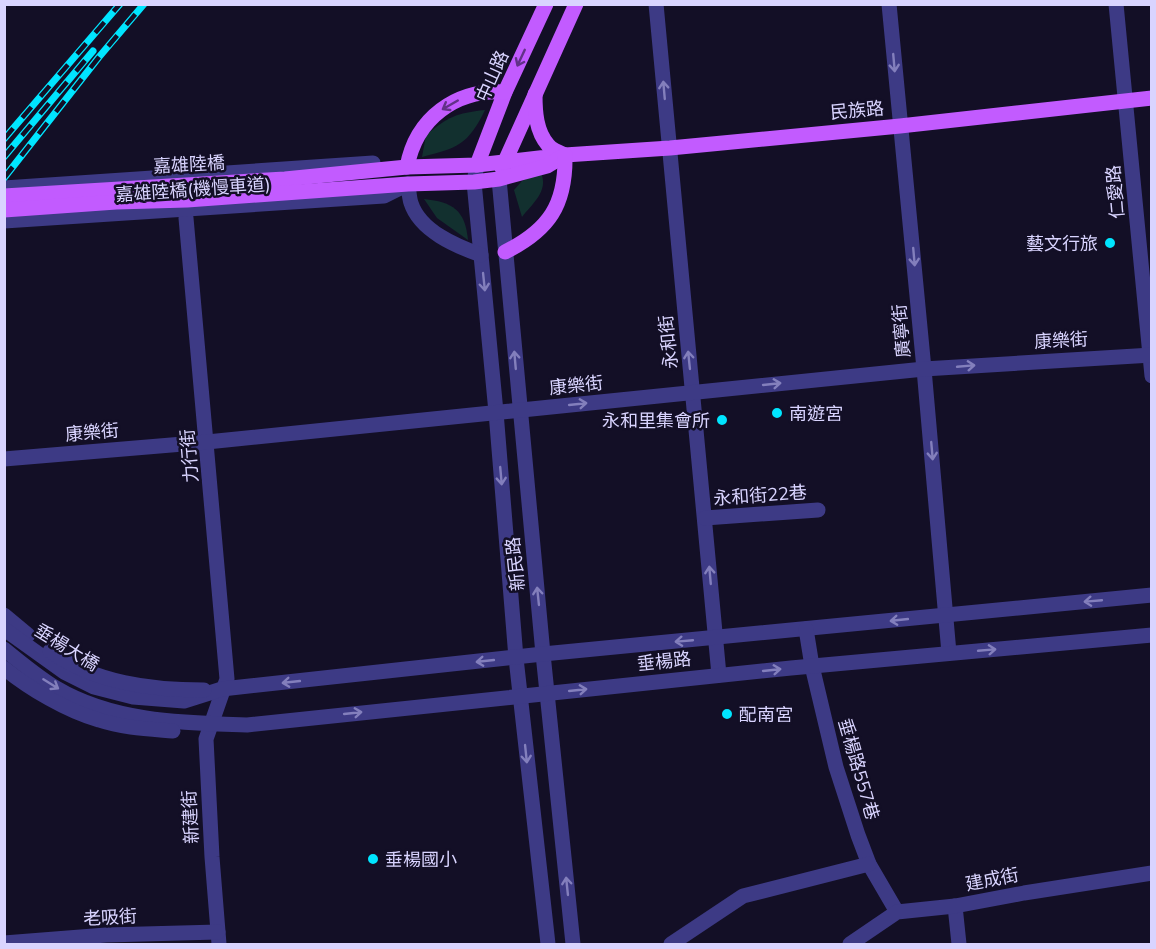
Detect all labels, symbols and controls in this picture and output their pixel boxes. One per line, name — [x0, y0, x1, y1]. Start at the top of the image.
street label: 中山路 — [471, 47, 513, 105]
one-way arrow — [515, 48, 527, 66]
one-way arrow — [889, 52, 900, 72]
one-way arrow — [658, 81, 669, 101]
street label: 民族路 — [829, 96, 885, 124]
one-way arrow — [441, 100, 459, 111]
street label: 嘉雄陸橋 — [152, 151, 226, 177]
street label: 仁愛路 — [1101, 164, 1129, 220]
street label: 嘉雄陸橋(機慢車道) — [115, 172, 271, 206]
place label: 藝文行旅 — [1026, 232, 1098, 255]
marker: 藝文行旅 — [1103, 236, 1117, 250]
one-way arrow — [909, 246, 920, 266]
one-way arrow — [479, 271, 490, 291]
street label: 廣寧街 — [887, 303, 915, 359]
street label: 永和街 — [654, 314, 682, 370]
street label: 康樂街 — [1033, 327, 1089, 353]
one-way arrow — [683, 350, 694, 370]
one-way arrow — [509, 351, 520, 370]
one-way arrow — [955, 360, 975, 371]
street label: 康樂街 — [548, 371, 604, 399]
one-way arrow — [761, 378, 781, 389]
one-way arrow — [567, 399, 587, 410]
place label: 南遊宮 — [789, 402, 843, 425]
marker: 南遊宮 — [770, 406, 784, 420]
place label: 永和里集會所 — [602, 409, 710, 432]
marker: 永和里集會所 — [715, 413, 729, 427]
street label: 康樂街 — [64, 418, 120, 446]
street label: 力行街 — [175, 428, 203, 484]
one-way arrow — [927, 440, 938, 460]
one-way arrow — [496, 465, 507, 485]
street label: 永和街22巷 — [713, 480, 807, 510]
street label: 新民路 — [501, 536, 529, 592]
one-way arrow — [704, 565, 715, 585]
one-way arrow — [532, 586, 543, 606]
one-way arrow — [1084, 596, 1104, 607]
one-way arrow — [890, 615, 910, 626]
street label: 垂楊大橋 — [30, 618, 104, 676]
one-way arrow — [675, 636, 695, 647]
one-way arrow — [977, 644, 997, 655]
street label: 垂楊路 — [636, 647, 692, 675]
one-way arrow — [476, 656, 495, 667]
one-way arrow — [762, 664, 782, 675]
one-way arrow — [282, 677, 302, 688]
one-way arrow — [42, 679, 59, 691]
one-way arrow — [568, 684, 588, 695]
place label: 配南宮 — [739, 703, 793, 726]
one-way arrow — [343, 707, 362, 718]
marker: 配南宮 — [720, 707, 734, 721]
street label: 垂楊路557巷 — [834, 716, 884, 822]
one-way arrow — [521, 743, 532, 763]
street label: 新建街 — [177, 789, 203, 845]
place label: 垂楊國小 — [385, 848, 457, 871]
marker: 垂楊國小 — [366, 852, 380, 866]
street label: 建成街 — [963, 863, 1021, 895]
one-way arrow — [561, 877, 572, 897]
street label: 老吸街 — [82, 904, 138, 930]

